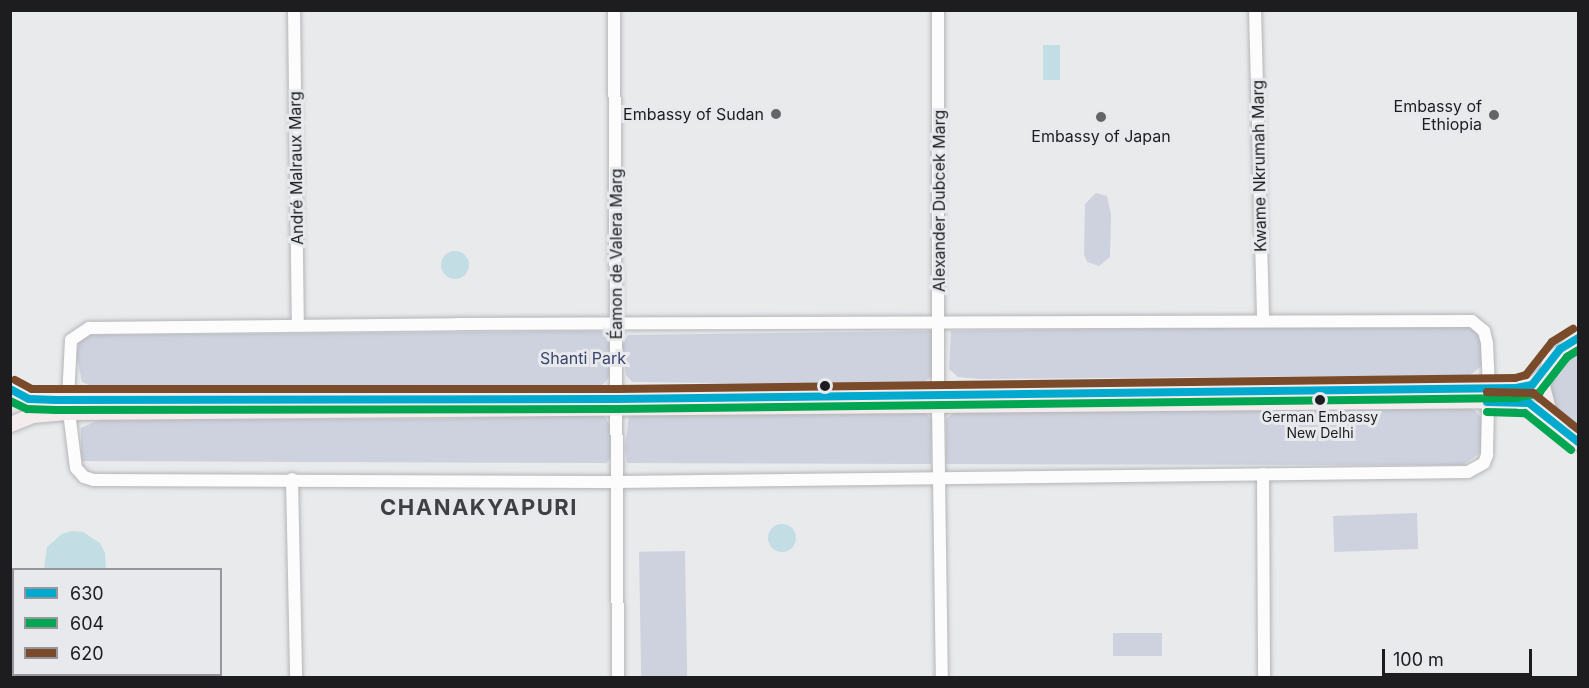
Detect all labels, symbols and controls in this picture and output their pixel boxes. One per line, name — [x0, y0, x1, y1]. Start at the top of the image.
street label: Kwame Nkrumah Marg — [1248, 80, 1270, 252]
street label: André Malraux Marg — [285, 91, 307, 245]
place label: Embassy of Ethiopia — [1394, 96, 1482, 134]
place label: Embassy of Sudan — [623, 104, 764, 124]
marker: Embassy of Sudan — [769, 107, 783, 121]
marker: Embassy of Ethiopia — [1487, 108, 1501, 122]
street label: Alexander Dubcek Marg — [929, 110, 949, 292]
marker: Embassy of Japan — [1094, 110, 1108, 124]
place label: Embassy of Japan — [1031, 126, 1171, 146]
street label: Éamon de Valera Marg — [606, 169, 626, 339]
park label: Shanti Park — [540, 348, 626, 368]
unlabelled marker — [819, 380, 831, 392]
marker: German Embassy New Delhi — [1314, 394, 1326, 406]
place label: German Embassy New Delhi — [1262, 409, 1378, 442]
district label: CHANAKYAPURI — [380, 495, 578, 521]
legend — [12, 568, 222, 676]
text: 630 — [70, 583, 104, 604]
text: 604 — [70, 613, 104, 634]
scale bar — [1385, 637, 1535, 675]
text: 620 — [70, 643, 104, 664]
text: 100 m — [1393, 649, 1444, 670]

